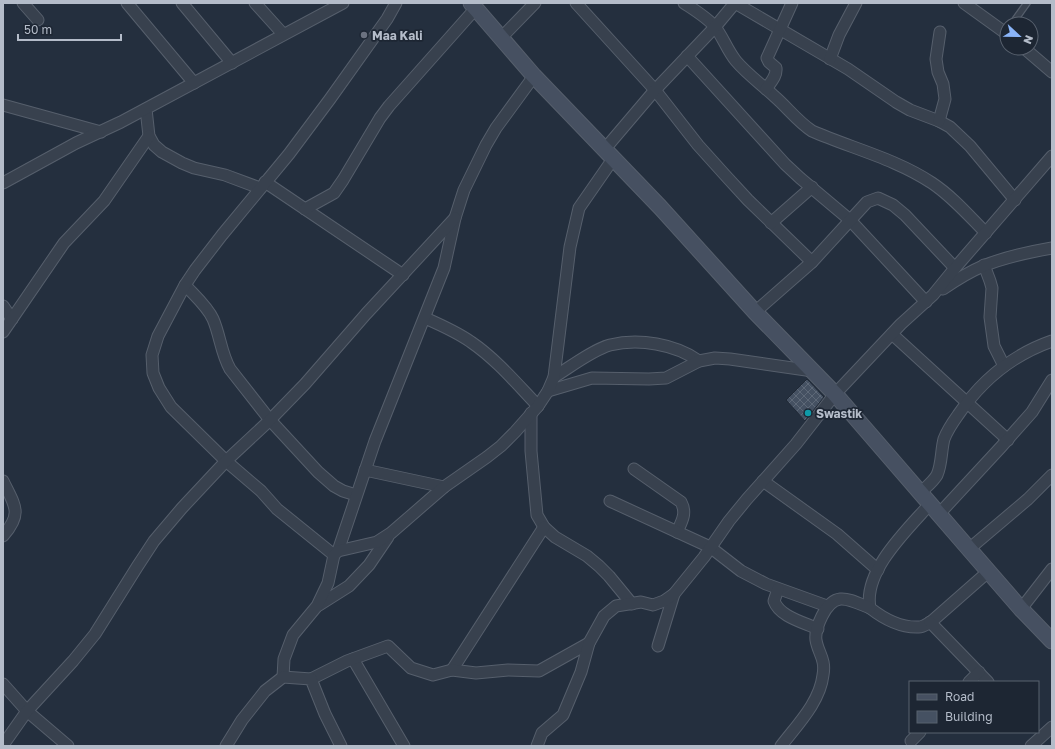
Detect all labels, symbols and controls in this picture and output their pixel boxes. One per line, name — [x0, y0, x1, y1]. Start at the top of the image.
scale bar — [18, 16, 121, 42]
north arrow — [999, 16, 1039, 56]
text: 50 m — [24, 22, 52, 37]
place label: Maa Kali — [372, 28, 422, 43]
marker: Maa Kali — [359, 30, 369, 40]
text: N — [1021, 34, 1036, 46]
place label: Swastik — [816, 406, 862, 421]
marker: Swastik — [803, 408, 813, 418]
legend — [909, 681, 1039, 733]
text: Road — [945, 689, 974, 704]
text: Building — [945, 709, 993, 724]

